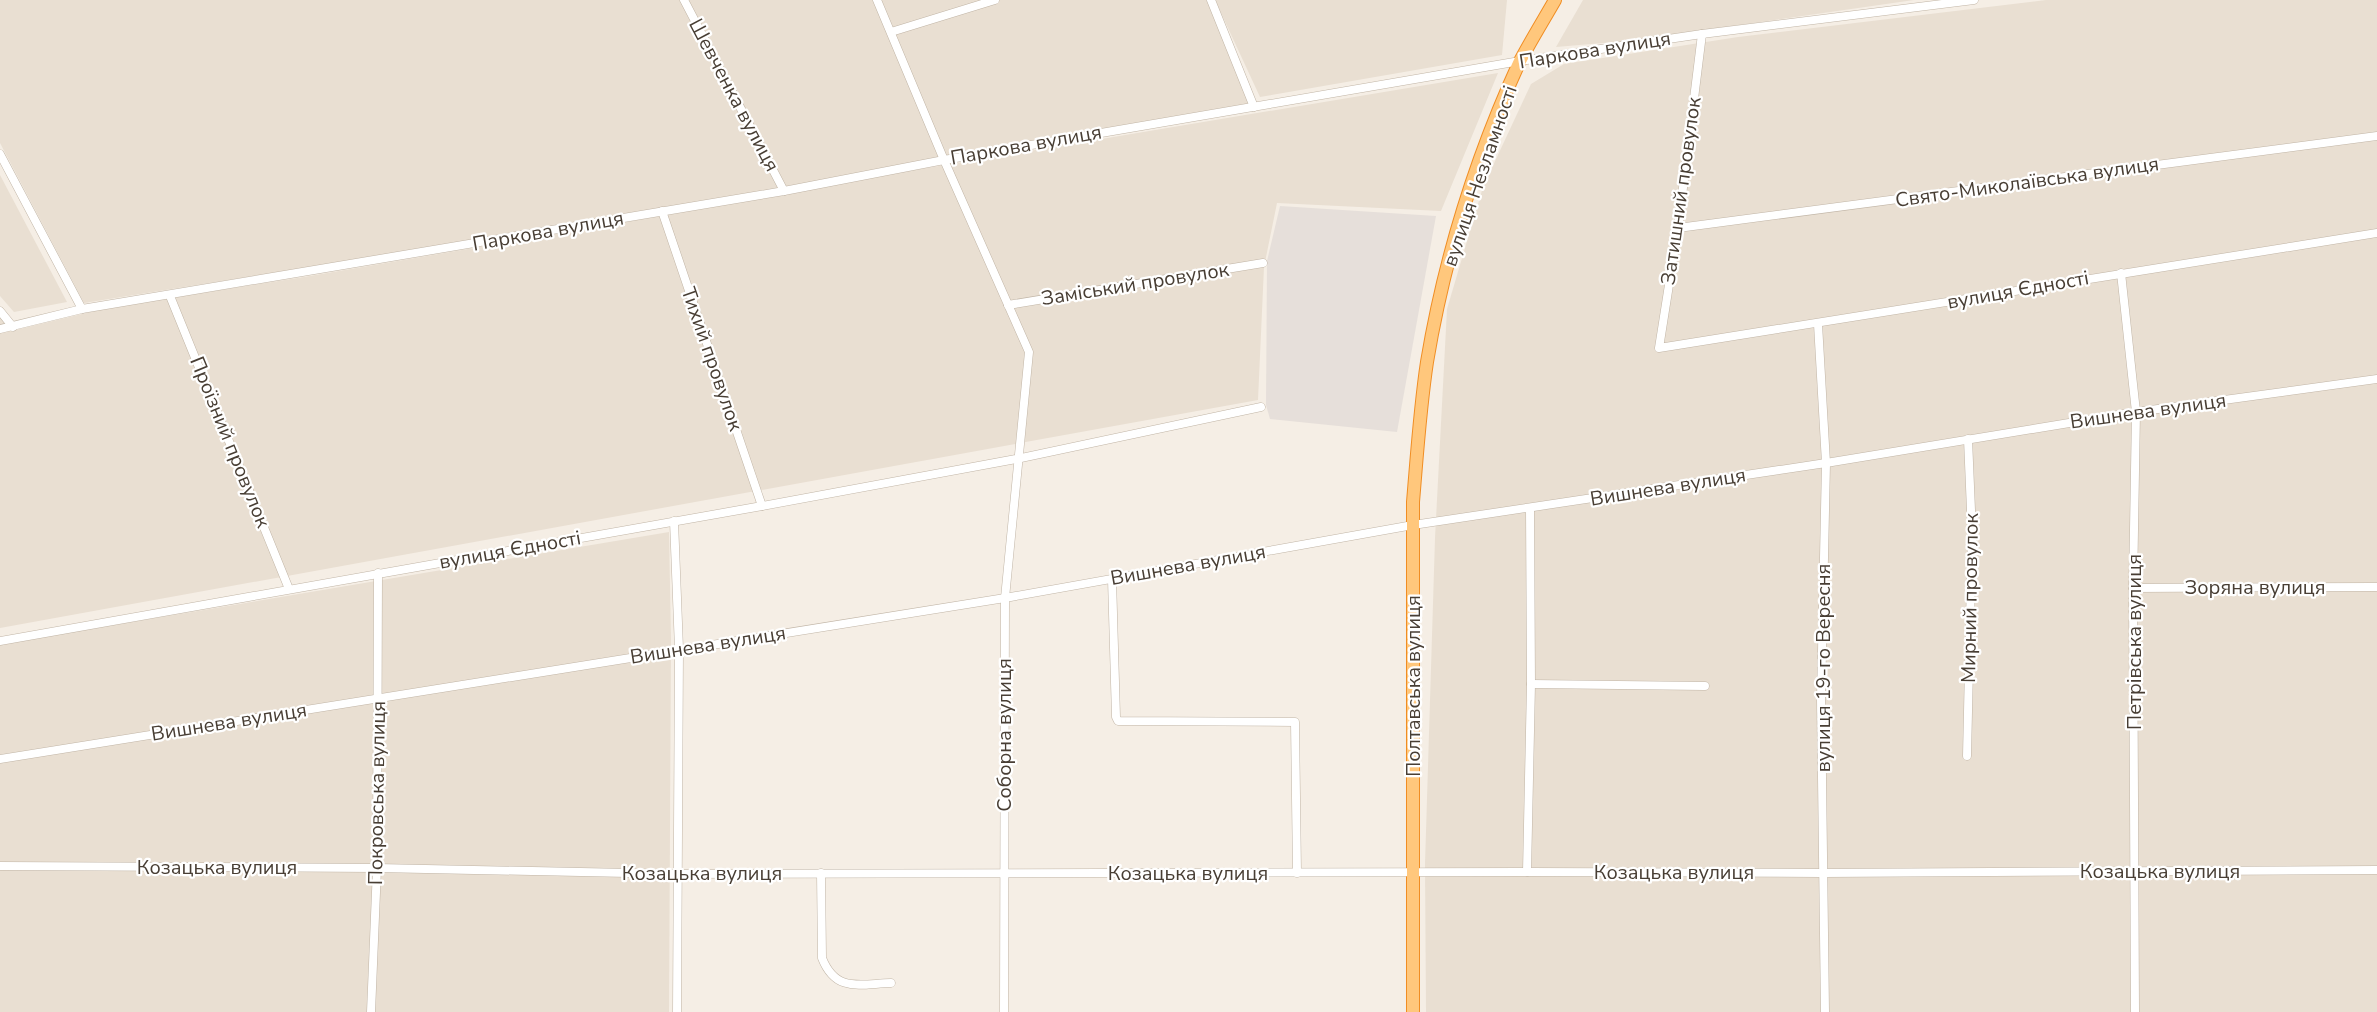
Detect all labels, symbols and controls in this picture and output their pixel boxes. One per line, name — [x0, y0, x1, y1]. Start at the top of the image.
street label: Шевченка вулиця — [682, 14, 786, 176]
street label: Паркова вулиця — [1517, 25, 1673, 75]
street label: вулиця Незламності — [1436, 82, 1524, 270]
street label: Затишний провулок — [1654, 95, 1708, 287]
street label: Паркова вулиця — [948, 118, 1104, 172]
street label: Свято-Миколаївська вулиця — [1893, 150, 2161, 214]
street label: Паркова вулиця — [470, 204, 626, 258]
street label: Заміський провулок — [1039, 256, 1231, 312]
street label: вулиця Єдності — [1945, 264, 2091, 316]
street label: Тихий провулок — [675, 283, 749, 435]
street label: Проїзний провулок — [183, 352, 277, 532]
street label: Вишнева вулиця — [2068, 387, 2228, 435]
street label: Вишнева вулиця — [1588, 461, 1748, 513]
street label: Мирний провулок — [1955, 512, 1985, 683]
street label: вулиця Єдності — [437, 524, 583, 576]
street label: Вишнева вулиця — [1108, 538, 1268, 592]
street label: Петрівська вулиця — [2121, 554, 2148, 730]
street label: вулиця 19-го Вересня — [1810, 564, 1837, 772]
street label: Зоряна вулиця — [2184, 574, 2326, 601]
street label: Полтавська вулиця — [1400, 595, 1427, 777]
street label: Вишнева вулиця — [628, 619, 788, 671]
street label: Соборна вулиця — [991, 658, 1018, 812]
street label: Вишнева вулиця — [149, 696, 309, 748]
street label: Покровська вулиця — [362, 701, 392, 885]
street label: Козацька вулиця — [137, 854, 297, 881]
street label: Козацька вулиця — [2080, 858, 2240, 885]
street label: Козацька вулиця — [1594, 859, 1754, 886]
street label: Козацька вулиця — [622, 860, 782, 887]
street label: Козацька вулиця — [1108, 860, 1268, 887]

